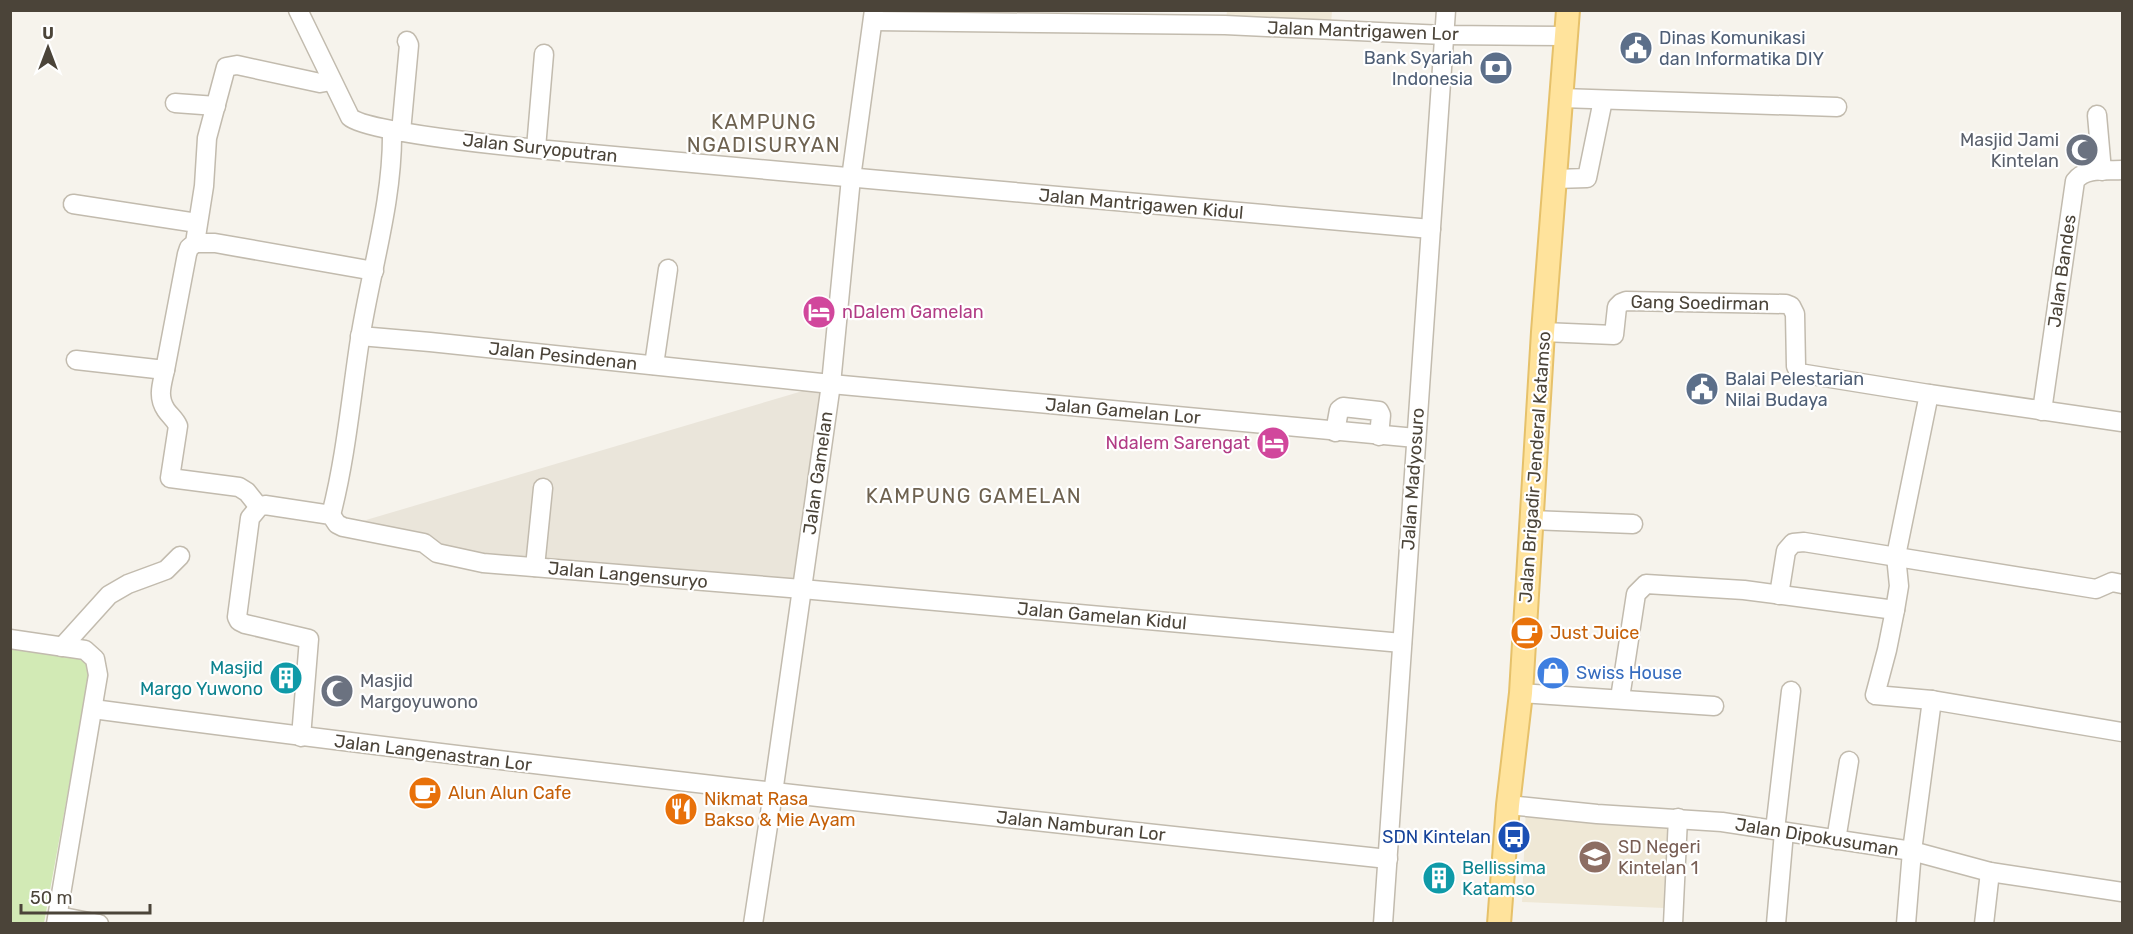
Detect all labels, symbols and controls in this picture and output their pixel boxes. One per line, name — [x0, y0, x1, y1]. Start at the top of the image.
street label: Jalan Mantrigawen Lor — [1267, 17, 1459, 45]
north arrow — [18, 18, 78, 78]
text: U — [42, 24, 54, 43]
place label: Dinas Komunikasi dan Informatika DIY — [1659, 27, 1825, 70]
public building icon: Dinas Komunikasi dan Informatika DIY — [1618, 30, 1654, 66]
place label: Bank Syariah Indonesia — [1364, 47, 1473, 90]
bank icon: Bank Syariah Indonesia — [1478, 50, 1514, 86]
district label: KAMPUNG NGADISURYAN — [687, 110, 841, 157]
street label: Jalan Suryoputran — [461, 129, 619, 167]
place label: Masjid Jami Kintelan — [1960, 129, 2059, 172]
mosque icon: Masjid Jami Kintelan — [2064, 132, 2100, 168]
street label: Jalan Mantrigawen Kidul — [1038, 184, 1244, 224]
street label: Jalan Bandes — [2043, 213, 2081, 329]
street label: Gang Soedirman — [1631, 291, 1769, 315]
hotel icon: nDalem Gamelan — [801, 294, 837, 330]
place label: nDalem Gamelan — [842, 301, 984, 323]
street label: Jalan Brigadir Jenderal Katamso — [1515, 330, 1555, 604]
street label: Jalan Pesindenan — [488, 337, 638, 375]
place label: Balai Pelestarian Nilai Budaya — [1725, 368, 1864, 411]
public building icon: Balai Pelestarian Nilai Budaya — [1684, 371, 1720, 407]
street label: Jalan Gamelan Lor — [1044, 393, 1202, 429]
street label: Jalan Madyosuro — [1397, 407, 1429, 551]
street label: Jalan Gamelan — [798, 410, 838, 536]
hotel icon: Ndalem Sarengat — [1255, 425, 1291, 461]
place label: Ndalem Sarengat — [1106, 432, 1250, 454]
district label: KAMPUNG GAMELAN — [866, 484, 1082, 508]
street label: Jalan Langensuryo — [547, 557, 709, 593]
street label: Jalan Gamelan Kidul — [1016, 598, 1188, 634]
cafe icon: Just Juice — [1509, 615, 1545, 651]
place label: Just Juice — [1550, 622, 1639, 644]
shop icon: Swiss House — [1535, 655, 1571, 691]
place label: Masjid Margo Yuwono — [140, 657, 263, 700]
building icon: Masjid Margo Yuwono — [268, 660, 304, 696]
place label: Swiss House — [1576, 662, 1682, 684]
place label: Masjid Margoyuwono — [360, 670, 478, 713]
mosque icon: Masjid Margoyuwono — [319, 673, 355, 709]
street label: Jalan Langenastran Lor — [333, 730, 533, 776]
cafe icon: Alun Alun Cafe — [407, 775, 443, 811]
place label: Alun Alun Cafe — [448, 782, 571, 804]
place label: Nikmat Rasa Bakso & Mie Ayam — [704, 788, 856, 831]
restaurant icon: Nikmat Rasa Bakso & Mie Ayam — [663, 791, 699, 827]
street label: Jalan Namburan Lor — [995, 806, 1167, 846]
street label: Jalan Dipokusuman — [1733, 813, 1901, 861]
bus stop icon: SDN Kintelan — [1496, 819, 1532, 855]
place label: SDN Kintelan — [1382, 826, 1491, 848]
place label: SD Negeri Kintelan 1 — [1618, 836, 1701, 879]
school or university icon: SD Negeri Kintelan 1 — [1577, 839, 1613, 875]
place label: Bellissima Katamso — [1462, 857, 1546, 900]
building icon: Bellissima Katamso — [1421, 860, 1457, 896]
scale bar — [21, 877, 150, 915]
text: 50 m — [30, 887, 73, 909]

